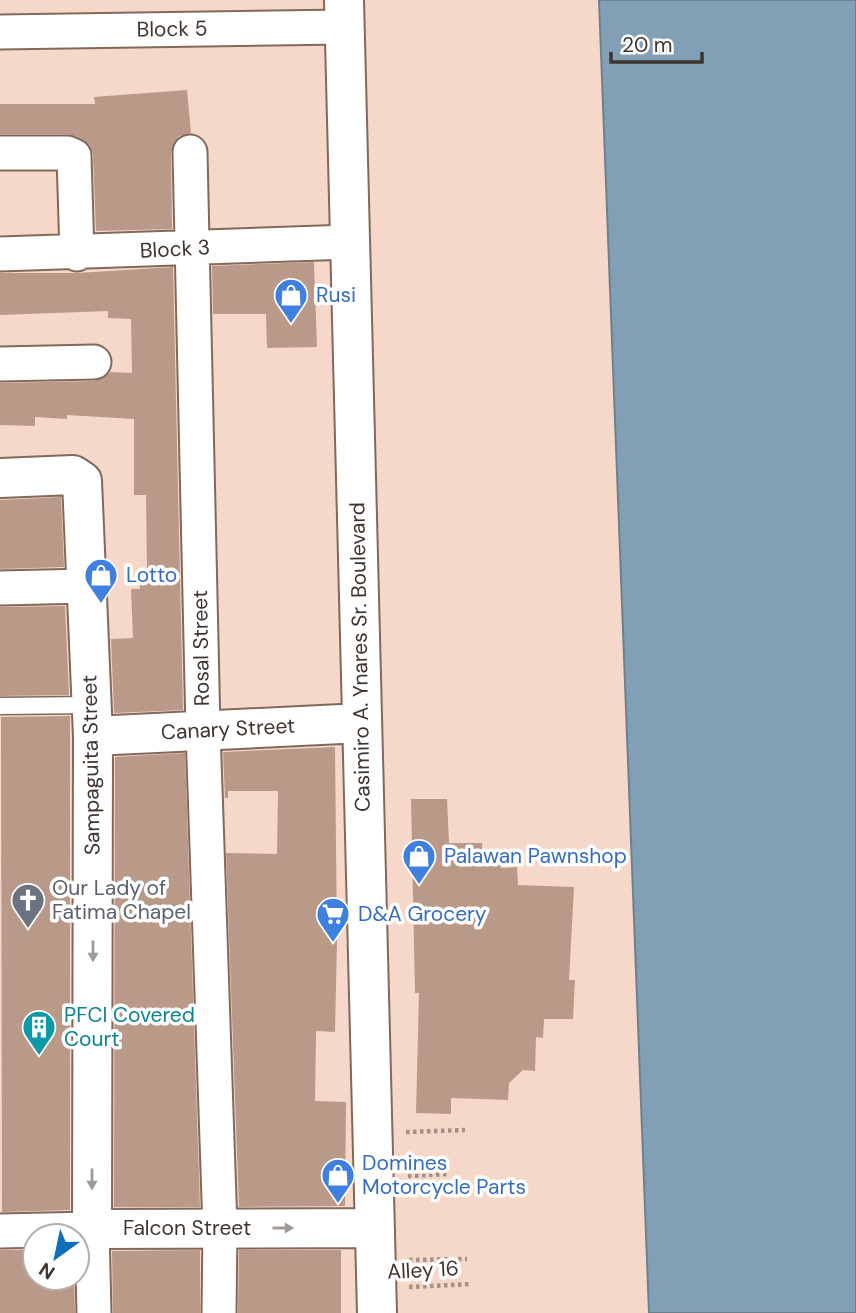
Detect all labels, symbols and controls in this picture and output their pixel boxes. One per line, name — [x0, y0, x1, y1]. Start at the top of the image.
street label: Block 5 — [136, 14, 208, 44]
scale bar — [611, 21, 702, 65]
text: 20 m — [622, 31, 673, 59]
street label: Block 3 — [139, 233, 211, 265]
shop icon: Rusi — [272, 276, 310, 325]
place label: Rusi — [316, 281, 356, 309]
street label: Casimiro A. Ynares Sr. Boulevard — [343, 502, 377, 812]
shop icon: Lotto — [82, 556, 120, 605]
place label: Lotto — [126, 561, 177, 589]
street label: Rosal Street — [186, 590, 216, 706]
street label: Sampaguita Street — [75, 675, 107, 855]
street label: Canary Street — [160, 711, 296, 747]
shop icon: Palawan Pawnshop — [400, 837, 438, 886]
place label: Palawan Pawnshop — [444, 842, 627, 870]
place label: Our Lady of Fatima Chapel — [52, 874, 191, 926]
church icon: Our Lady of Fatima Chapel — [9, 881, 47, 930]
supermarket icon: D&A Grocery — [314, 895, 352, 944]
place label: D&A Grocery — [358, 900, 487, 928]
one-way arrow — [87, 940, 99, 962]
place label: PFCI Covered Court — [64, 1001, 195, 1053]
building icon: PFCI Covered Court — [20, 1008, 58, 1057]
place label: Domines Motorcycle Parts — [362, 1149, 526, 1201]
shop icon: Domines Motorcycle Parts — [319, 1156, 357, 1205]
one-way arrow — [86, 1168, 98, 1190]
street label: Falcon Street — [123, 1214, 251, 1242]
north arrow — [21, 1222, 91, 1292]
one-way arrow — [272, 1222, 294, 1234]
street label: Alley 16 — [386, 1254, 460, 1286]
text: N — [34, 1257, 60, 1285]

